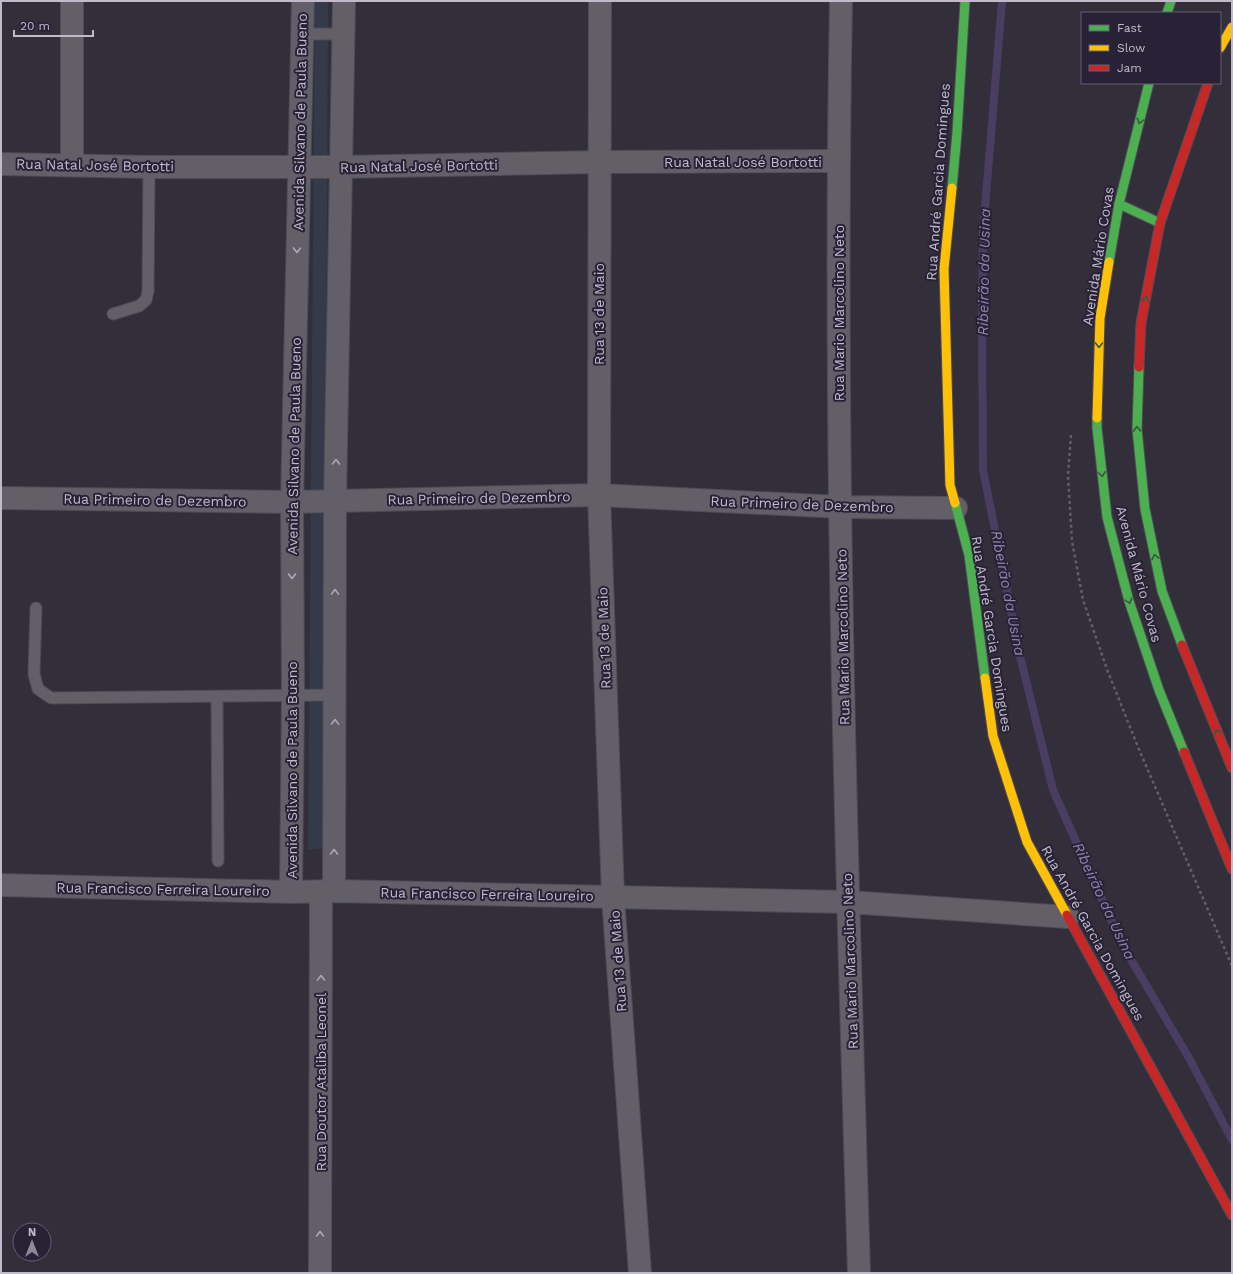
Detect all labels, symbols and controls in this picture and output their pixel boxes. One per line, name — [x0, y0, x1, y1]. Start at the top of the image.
scale bar — [14, 12, 93, 38]
legend — [1081, 12, 1221, 84]
street label: Avenida Silvano de Paula Bueno — [290, 13, 310, 231]
text: 20 m — [20, 19, 50, 33]
text: Fast — [1117, 21, 1142, 35]
text: Slow — [1117, 41, 1145, 55]
text: Jam — [1117, 61, 1142, 75]
street label: Rua André Garcia Domingues — [923, 83, 953, 281]
one-way arrow — [1136, 117, 1145, 124]
street label: Rua Natal José Bortotti — [664, 154, 822, 170]
street label: Rua Natal José Bortotti — [16, 156, 174, 174]
street label: Rua Natal José Bortotti — [340, 157, 498, 175]
street label: Avenida Mário Covas — [1079, 185, 1117, 327]
water label: Ribeirão da Usina — [974, 208, 994, 336]
street label: Rua Mario Marcolino Neto — [831, 225, 847, 401]
one-way arrow — [293, 247, 301, 253]
street label: Rua 13 de Maio — [591, 263, 607, 365]
one-way arrow — [1141, 296, 1150, 302]
street label: Avenida Silvano de Paula Bueno — [284, 337, 304, 555]
one-way arrow — [1095, 342, 1103, 348]
one-way arrow — [1133, 426, 1141, 432]
one-way arrow — [332, 459, 340, 465]
one-way arrow — [1098, 471, 1107, 477]
street label: Rua Primeiro de Dezembro — [387, 488, 571, 508]
street label: Rua Primeiro de Dezembro — [63, 490, 247, 510]
street label: Rua Primeiro de Dezembro — [710, 493, 894, 515]
street label: Avenida Mário Covas — [1113, 504, 1165, 644]
water label: Ribeirão da Usina — [987, 529, 1029, 657]
street label: Rua André Garcia Domingues — [969, 535, 1015, 733]
street label: Rua Mario Marcolino Neto — [833, 549, 853, 725]
one-way arrow — [1151, 554, 1159, 560]
one-way arrow — [288, 573, 296, 579]
street label: Rua 13 de Maio — [594, 587, 614, 689]
one-way arrow — [331, 589, 339, 595]
one-way arrow — [1124, 597, 1133, 604]
street label: Avenida Silvano de Paula Bueno — [284, 661, 300, 879]
one-way arrow — [330, 719, 339, 725]
one-way arrow — [1214, 729, 1222, 737]
water label: Ribeirão da Usina — [1069, 839, 1139, 963]
street label: Rua André Garcia Domingues — [1038, 843, 1148, 1023]
one-way arrow — [330, 849, 338, 855]
street label: Rua Mario Marcolino Neto — [839, 873, 861, 1049]
street label: Rua Francisco Ferreira Loureiro — [56, 879, 270, 899]
street label: Rua Francisco Ferreira Loureiro — [380, 884, 594, 904]
street label: Rua 13 de Maio — [606, 910, 630, 1012]
one-way arrow — [317, 975, 325, 981]
street label: Rua Doutor Ataliba Leonel — [313, 992, 329, 1171]
north arrow — [12, 1222, 52, 1262]
text: N — [28, 1226, 36, 1239]
one-way arrow — [316, 1231, 324, 1237]

